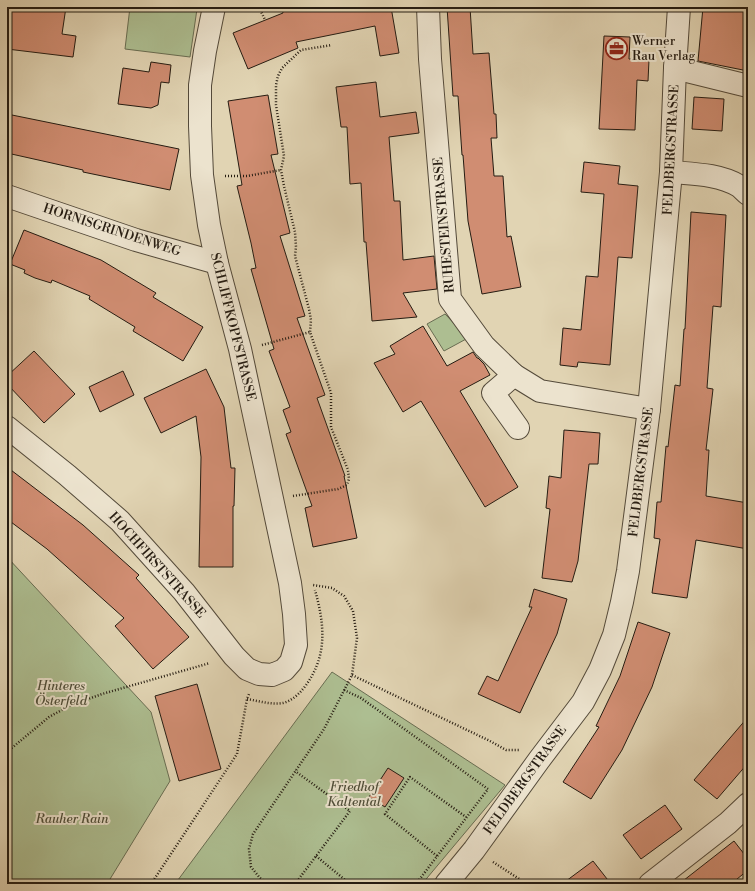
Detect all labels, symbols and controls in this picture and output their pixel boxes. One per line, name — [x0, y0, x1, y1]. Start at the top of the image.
place label: Werner Rau Verlag — [631, 33, 696, 64]
office icon: Werner Rau Verlag — [603, 35, 629, 61]
street label: FELDBERGSTRASSE — [660, 84, 682, 216]
street label: RUHESTEINSTRASSE — [430, 157, 458, 293]
street label: HORNISGRINDENWEG — [41, 200, 183, 260]
street label: SCHLIFFKOPFSTRASSE — [207, 251, 259, 403]
street label: FELDBERGSTRASSE — [625, 406, 657, 538]
street label: HOCHFIRSTSTRASSE — [105, 509, 209, 621]
park label: Hinteres Österfeld — [35, 678, 88, 709]
street label: FELDBERGSTRASSE — [480, 722, 570, 838]
park label: Friedhof Kaltental — [327, 779, 382, 810]
park label: Rauher Rain — [35, 811, 109, 827]

